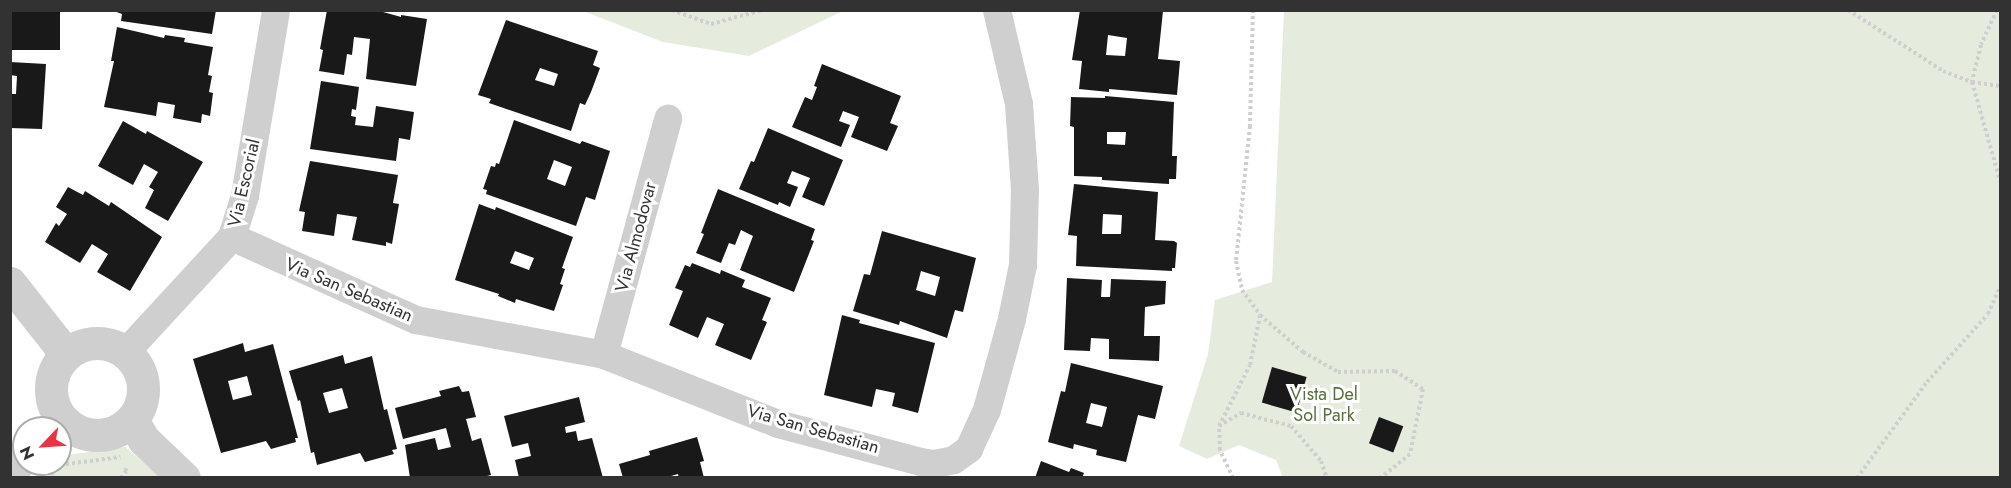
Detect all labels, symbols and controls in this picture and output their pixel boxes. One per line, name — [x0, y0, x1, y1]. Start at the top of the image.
street label: Via Escorial — [223, 137, 265, 229]
street label: Via Almodovar — [611, 180, 661, 294]
street label: Via San Sebastian — [282, 253, 416, 327]
park label: Vista Del Sol Park — [1290, 384, 1358, 426]
street label: Via San Sebastian — [744, 400, 882, 458]
north arrow — [12, 416, 72, 476]
text: N — [14, 442, 40, 464]

